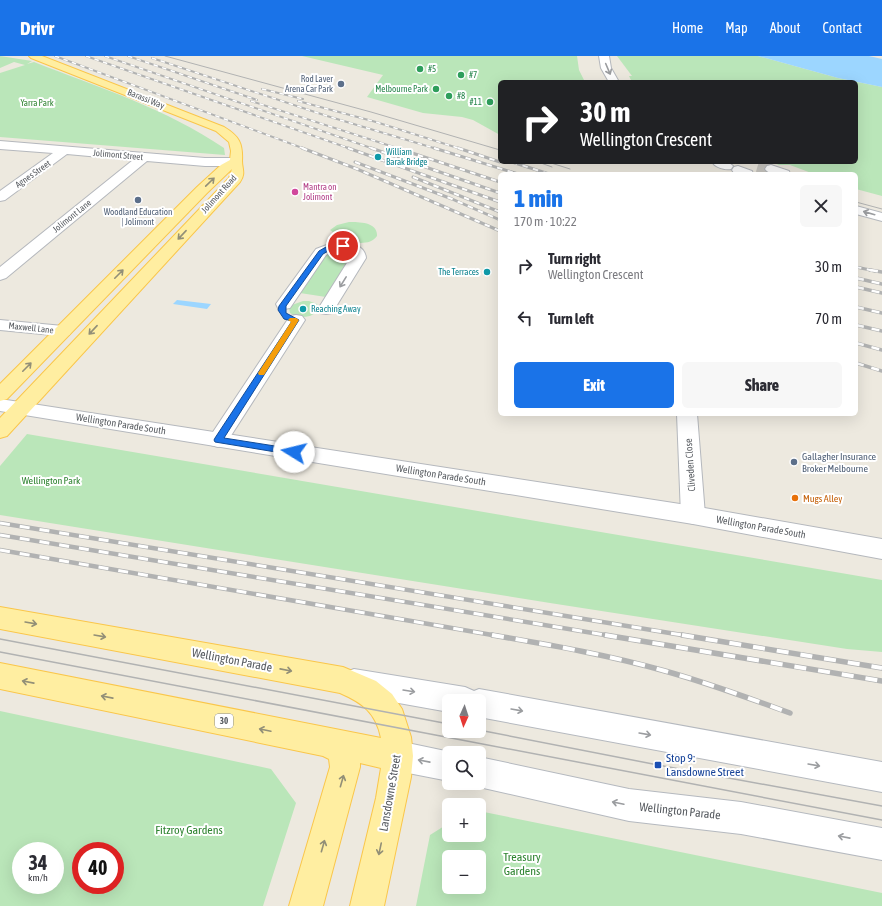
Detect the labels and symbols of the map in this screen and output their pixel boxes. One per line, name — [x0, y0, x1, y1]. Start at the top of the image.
one-way arrow — [605, 63, 612, 75]
marker: #5 — [415, 64, 425, 74]
place label: #5 — [428, 64, 436, 74]
marker: #7 — [456, 70, 466, 80]
place label: #7 — [469, 70, 477, 80]
place label: Rod Laver Arena Car Park — [285, 74, 333, 94]
marker: Rod Laver Arena Car Park — [336, 79, 346, 89]
place label: Melbourne Park — [375, 84, 428, 94]
marker: Melbourne Park — [431, 84, 441, 94]
street label: Barassi Way — [126, 87, 166, 111]
marker: #8 — [444, 91, 454, 101]
place label: #8 — [457, 91, 465, 101]
place label: #11 — [470, 97, 482, 107]
marker: #11 — [485, 97, 495, 107]
park label: Yarra Park — [20, 98, 54, 108]
place label: William Barak Bridge — [386, 147, 427, 167]
street label: Jolimont Street — [93, 148, 144, 162]
marker: William Barak Bridge — [373, 152, 383, 162]
street label: Agnes Street — [13, 158, 53, 190]
street label: Jolimont Road — [199, 173, 239, 215]
one-way arrow — [205, 177, 215, 187]
place label: Mantra on Jolimont — [303, 182, 337, 202]
marker: Mantra on Jolimont — [290, 187, 300, 197]
marker: Woodland Education | Jolimont — [133, 195, 143, 205]
street label: Jolimont Lane — [51, 197, 93, 235]
place label: Woodland Education | Jolimont — [104, 207, 172, 227]
one-way arrow — [863, 209, 876, 216]
pin — [326, 229, 360, 263]
one-way arrow — [177, 230, 187, 240]
place label: The Terraces — [438, 267, 479, 277]
marker: The Terraces — [482, 267, 492, 277]
one-way arrow — [114, 269, 124, 279]
one-way arrow — [339, 276, 347, 287]
marker: Reaching Away — [298, 304, 308, 314]
place label: Reaching Away — [311, 304, 361, 314]
street label: Maxwell Lane — [8, 321, 54, 335]
one-way arrow — [89, 325, 98, 335]
one-way arrow — [22, 362, 32, 372]
street label: Wellington Parade South — [75, 411, 167, 437]
position arrow — [273, 431, 315, 473]
street label: Cliveden Close — [683, 438, 697, 492]
place label: Gallagher Insurance Broker Melbourne — [802, 451, 877, 474]
marker: Gallagher Insurance Broker Melbourne — [789, 457, 799, 467]
street label: Wellington Parade South — [395, 462, 487, 488]
park label: Wellington Park — [22, 475, 81, 486]
marker: Mugs Alley — [790, 493, 800, 503]
place label: Mugs Alley — [803, 493, 842, 504]
street label: Wellington Parade South — [715, 514, 807, 540]
one-way arrow — [24, 620, 37, 628]
one-way arrow — [93, 632, 106, 640]
street label: Wellington Parade — [191, 645, 273, 675]
one-way arrow — [279, 666, 292, 674]
one-way arrow — [22, 678, 35, 686]
one-way arrow — [402, 688, 415, 696]
one-way arrow — [100, 693, 113, 701]
north arrow — [442, 694, 486, 738]
one-way arrow — [510, 707, 523, 715]
road number: 30 — [215, 714, 233, 728]
one-way arrow — [259, 725, 272, 733]
one-way arrow — [638, 730, 651, 738]
place label: Stop 9: Lansdowne Street — [666, 751, 744, 779]
street label: Lansdowne Street — [376, 753, 404, 833]
one-way arrow — [418, 756, 431, 764]
marker: Stop 9: Lansdowne Street — [653, 760, 663, 770]
one-way arrow — [807, 761, 820, 769]
one-way arrow — [338, 775, 346, 788]
one-way arrow — [612, 799, 625, 807]
street label: Wellington Parade — [639, 800, 721, 822]
park label: Fitzroy Gardens — [155, 823, 223, 837]
one-way arrow — [838, 833, 851, 841]
one-way arrow — [319, 840, 327, 853]
speed limit sign: 40 — [72, 842, 124, 894]
one-way arrow — [375, 842, 383, 855]
park label: Treasury Gardens — [503, 850, 541, 878]

